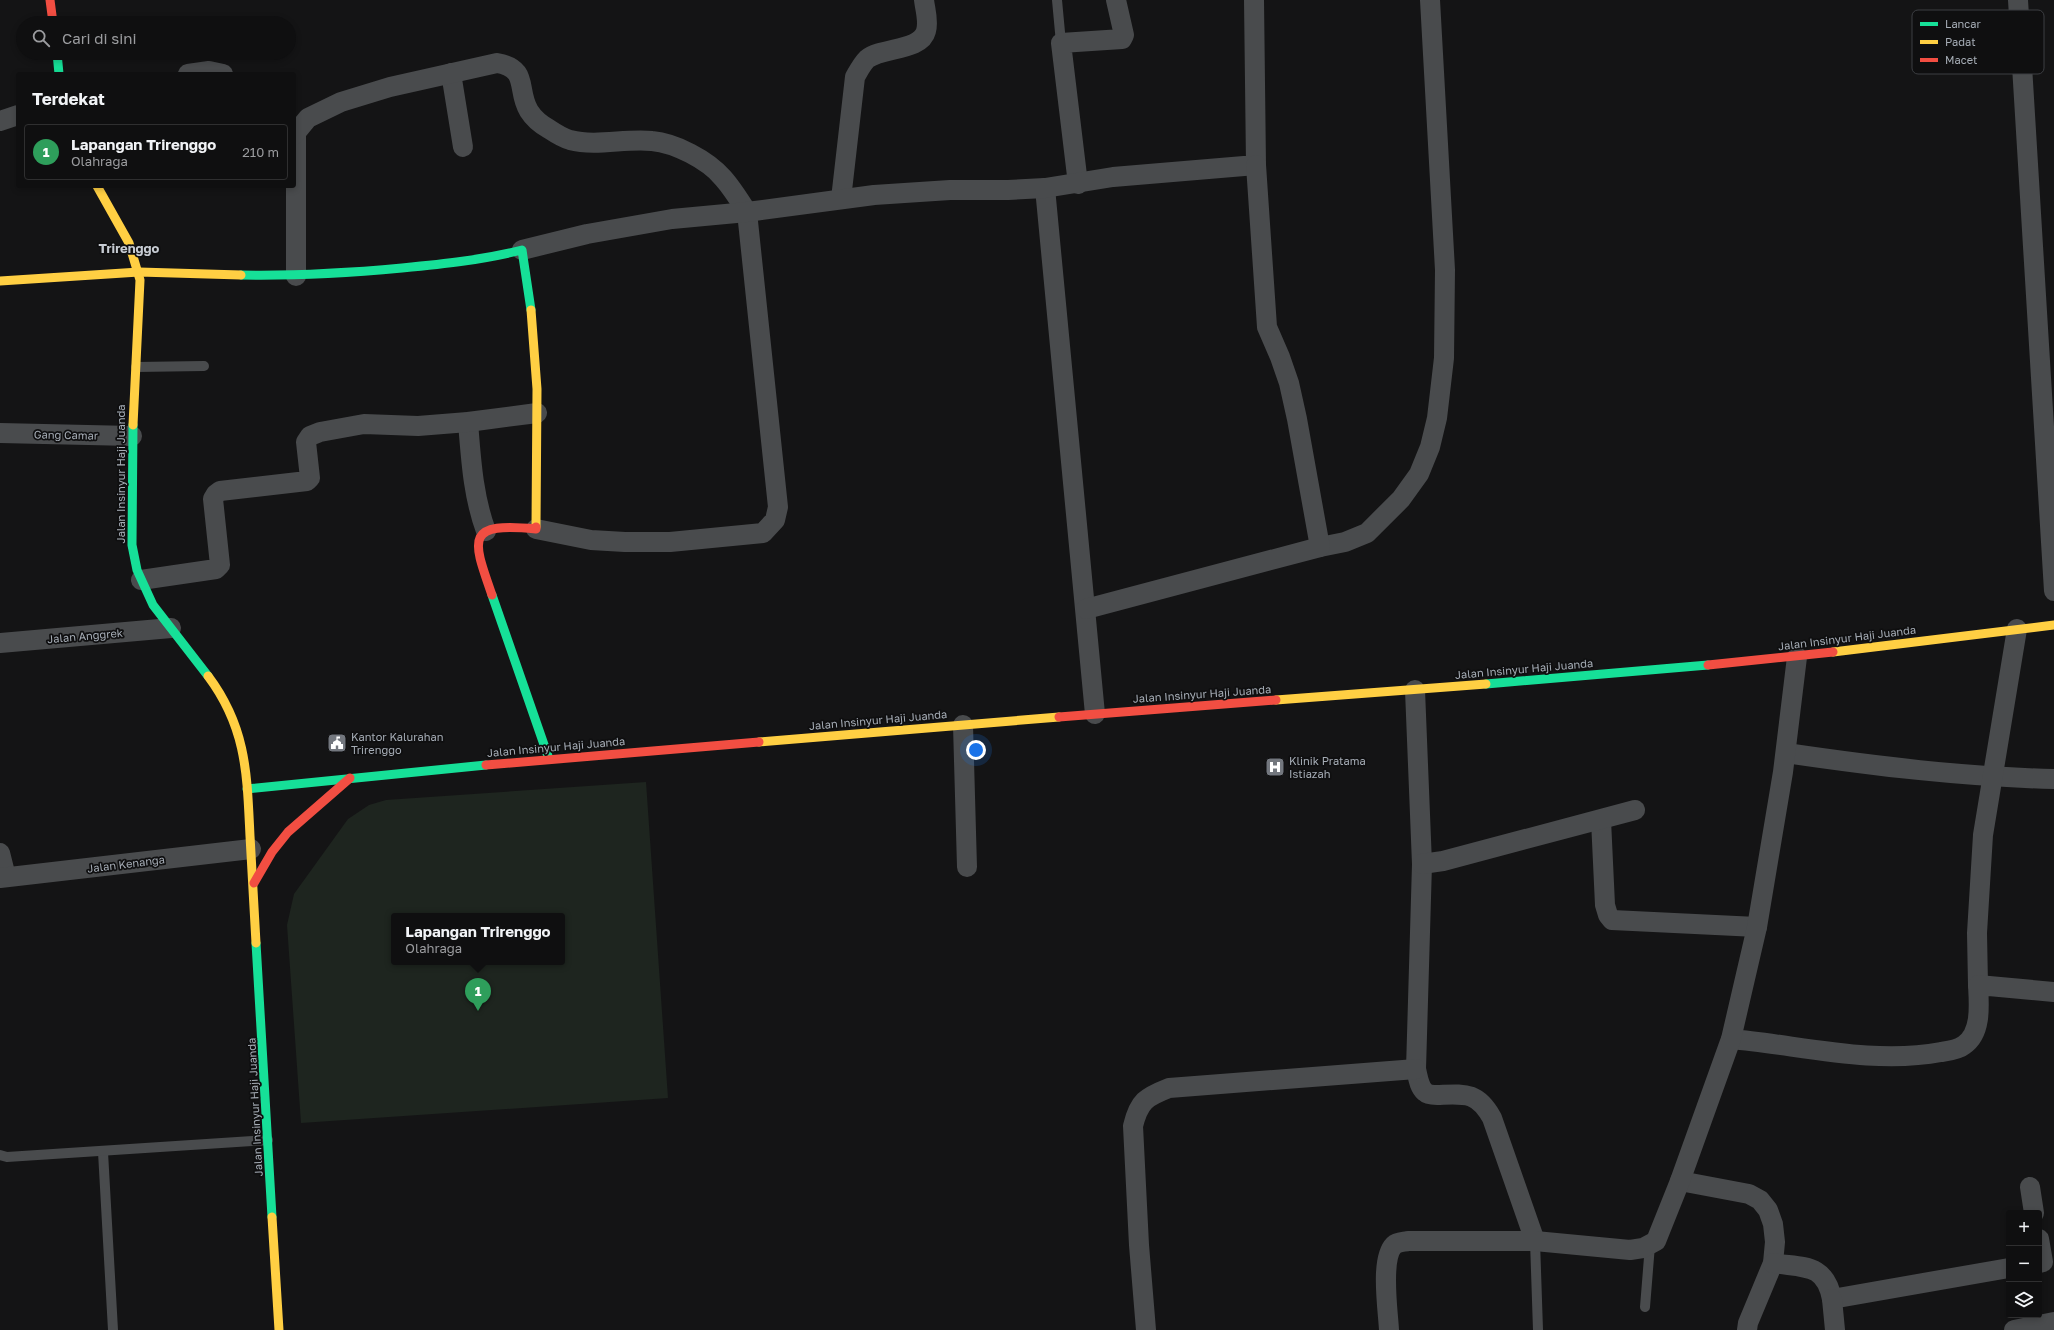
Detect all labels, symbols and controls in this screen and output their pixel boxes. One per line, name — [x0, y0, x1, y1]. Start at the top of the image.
legend — [1912, 10, 2044, 74]
search box — [16, 16, 296, 60]
text: Lancar — [1945, 17, 1982, 30]
icon: search — [30, 27, 52, 49]
text: Cari di sini — [62, 29, 137, 47]
text: Padat — [1945, 35, 1976, 48]
text: Macet — [1945, 53, 1977, 66]
text: Terdekat — [32, 88, 105, 109]
text: Lapangan Trirenggo — [71, 135, 216, 153]
text: 1 — [43, 144, 49, 160]
text: 210 m — [242, 144, 279, 160]
text: Olahraga — [71, 153, 128, 169]
district label: Trirenggo — [99, 240, 160, 256]
street label: Jalan Insinyur Haji Juanda — [114, 405, 127, 543]
street label: Gang Camar — [34, 427, 99, 442]
street label: Jalan Insinyur Haji Juanda — [1777, 623, 1917, 652]
street label: Jalan Anggrek — [47, 626, 123, 645]
street label: Jalan Insinyur Haji Juanda — [1454, 656, 1594, 681]
street label: Jalan Insinyur Haji Juanda — [1132, 682, 1272, 705]
street label: Jalan Insinyur Haji Juanda — [808, 707, 948, 732]
place label: Kantor Kalurahan Trirenggo — [351, 730, 443, 756]
public building icon: Kantor Kalurahan Trirenggo — [326, 732, 348, 754]
street label: Jalan Insinyur Haji Juanda — [486, 734, 626, 759]
your location — [966, 740, 986, 760]
place label: Klinik Pratama Istiazah — [1289, 754, 1366, 780]
hospital icon: Klinik Pratama Istiazah — [1264, 756, 1286, 778]
street label: Jalan Kenanga — [86, 852, 165, 875]
popup — [391, 913, 565, 965]
text: Lapangan Trirenggo — [405, 922, 551, 940]
text: Olahraga — [405, 940, 462, 956]
pin: 1 — [465, 978, 491, 1011]
street label: Jalan Insinyur Haji Juanda — [244, 1037, 265, 1177]
map controls — [2006, 1210, 2042, 1318]
button: + — [2006, 1210, 2042, 1246]
button: − — [2006, 1246, 2042, 1282]
button: layers — [2006, 1282, 2042, 1318]

